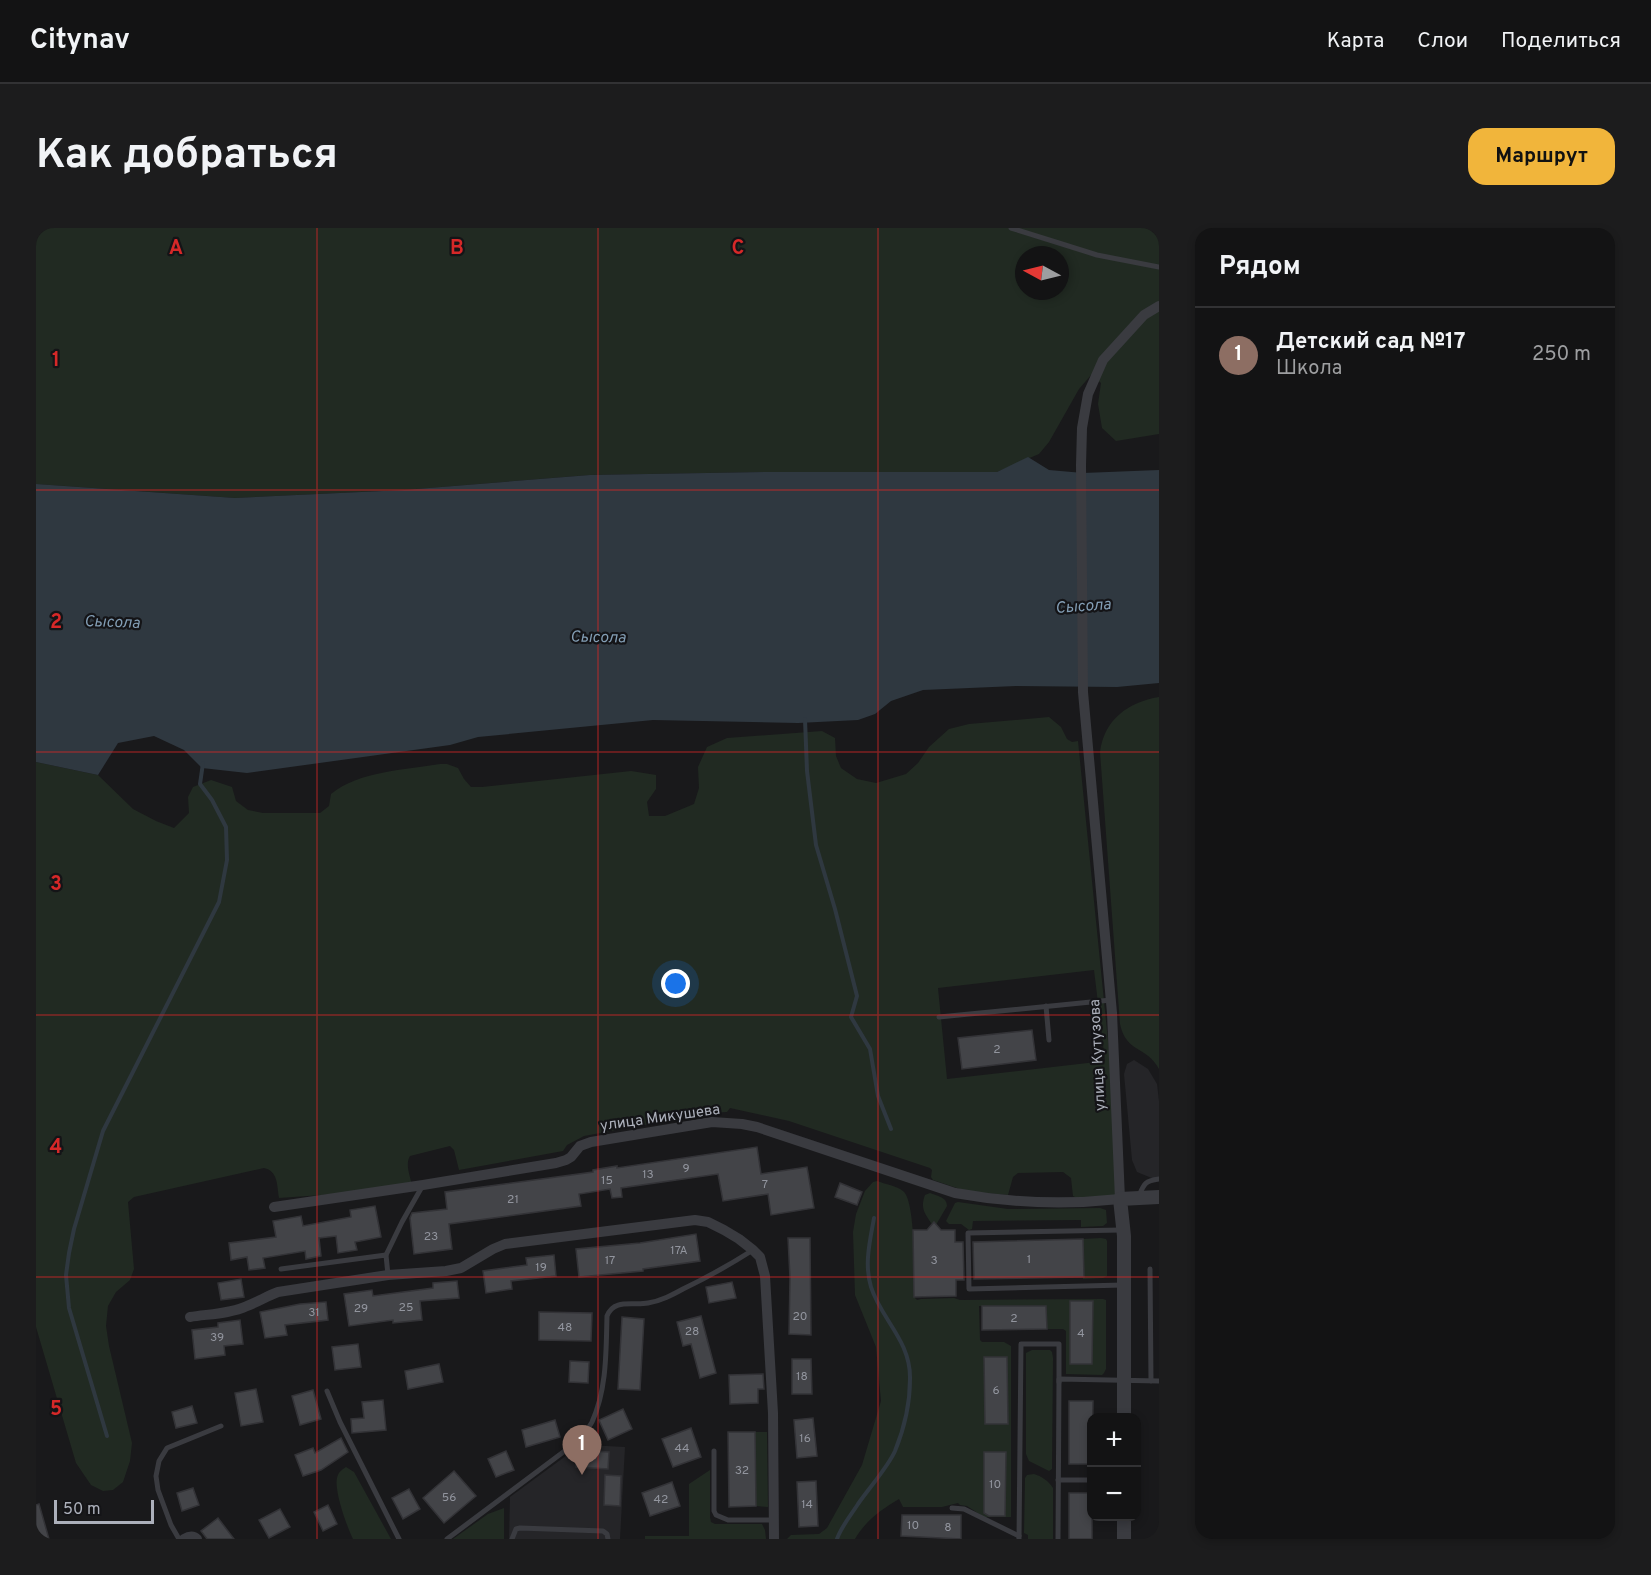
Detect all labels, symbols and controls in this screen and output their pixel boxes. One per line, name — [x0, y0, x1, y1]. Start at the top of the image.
text: Citynav — [30, 23, 130, 59]
text: Карта — [1327, 28, 1384, 55]
text: Слои — [1417, 28, 1468, 55]
text: Поделиться — [1501, 28, 1621, 55]
button: Маршрут — [1468, 128, 1615, 185]
text: Как добраться — [36, 130, 338, 183]
text: A — [169, 236, 183, 262]
text: B — [450, 236, 464, 262]
text: C — [732, 236, 744, 262]
north arrow — [1015, 246, 1069, 300]
text: Рядом — [1219, 251, 1301, 284]
text: Детский сад №17 — [1276, 329, 1466, 356]
text: 1 — [1235, 342, 1243, 368]
text: 250 m — [1532, 342, 1591, 368]
text: 1 — [52, 348, 60, 374]
text: Школа — [1276, 356, 1342, 382]
water label: Сысола — [1055, 595, 1112, 619]
text: 2 — [50, 610, 62, 636]
water label: Сысола — [84, 612, 141, 634]
water label: Сысола — [570, 628, 627, 648]
text: 3 — [50, 872, 62, 898]
your location — [661, 969, 690, 998]
street label: улица Кутузова — [1086, 998, 1111, 1111]
house number: 2 — [993, 1042, 1001, 1058]
street label: улица Микушева — [599, 1101, 721, 1136]
text: 4 — [50, 1135, 62, 1161]
house number: 9 — [682, 1161, 690, 1177]
house number: 13 — [642, 1167, 654, 1183]
house number: 15 — [601, 1173, 613, 1189]
house number: 7 — [762, 1177, 768, 1193]
house number: 21 — [507, 1192, 519, 1208]
house number: 23 — [424, 1229, 438, 1245]
house number: 17А — [670, 1243, 688, 1259]
house number: 1 — [1027, 1252, 1031, 1268]
house number: 17 — [605, 1253, 615, 1269]
house number: 3 — [930, 1253, 938, 1269]
house number: 19 — [535, 1260, 547, 1276]
house number: 25 — [399, 1300, 413, 1316]
house number: 29 — [354, 1301, 368, 1317]
house number: 31 — [308, 1305, 320, 1321]
house number: 20 — [792, 1309, 808, 1325]
house number: 2 — [1010, 1311, 1018, 1327]
house number: 48 — [558, 1320, 572, 1336]
house number: 28 — [685, 1324, 699, 1340]
house number: 4 — [1077, 1326, 1085, 1342]
house number: 39 — [210, 1330, 224, 1346]
house number: 18 — [796, 1369, 808, 1385]
house number: 6 — [992, 1383, 1000, 1399]
text: 5 — [50, 1397, 62, 1423]
map controls — [1087, 1413, 1141, 1521]
button: + — [1087, 1413, 1141, 1467]
pin: 1 — [562, 1426, 602, 1475]
house number: 16 — [799, 1431, 811, 1447]
house number: 44 — [675, 1441, 689, 1457]
house number: 32 — [735, 1463, 749, 1479]
button: − — [1087, 1467, 1141, 1521]
house number: 10 — [989, 1477, 1001, 1493]
house number: 56 — [442, 1490, 456, 1506]
house number: 42 — [654, 1492, 668, 1508]
scale bar — [54, 1497, 154, 1524]
house number: 14 — [801, 1497, 813, 1513]
text: 50 m — [63, 1500, 101, 1520]
house number: 10 — [907, 1518, 919, 1534]
house number: 8 — [944, 1520, 952, 1536]

